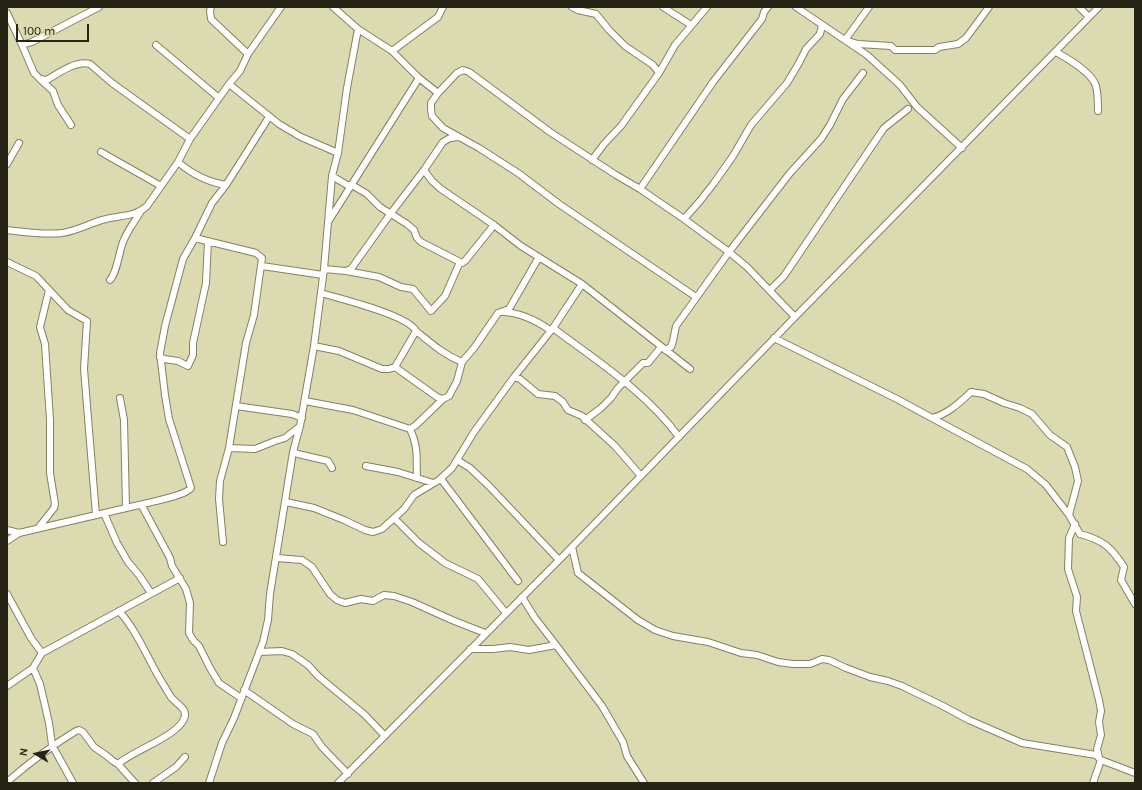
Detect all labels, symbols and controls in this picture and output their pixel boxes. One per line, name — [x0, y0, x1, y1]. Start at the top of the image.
scale bar — [18, 16, 91, 42]
text: 100 m — [23, 24, 55, 38]
north arrow — [16, 734, 56, 774]
text: N — [17, 747, 31, 757]

